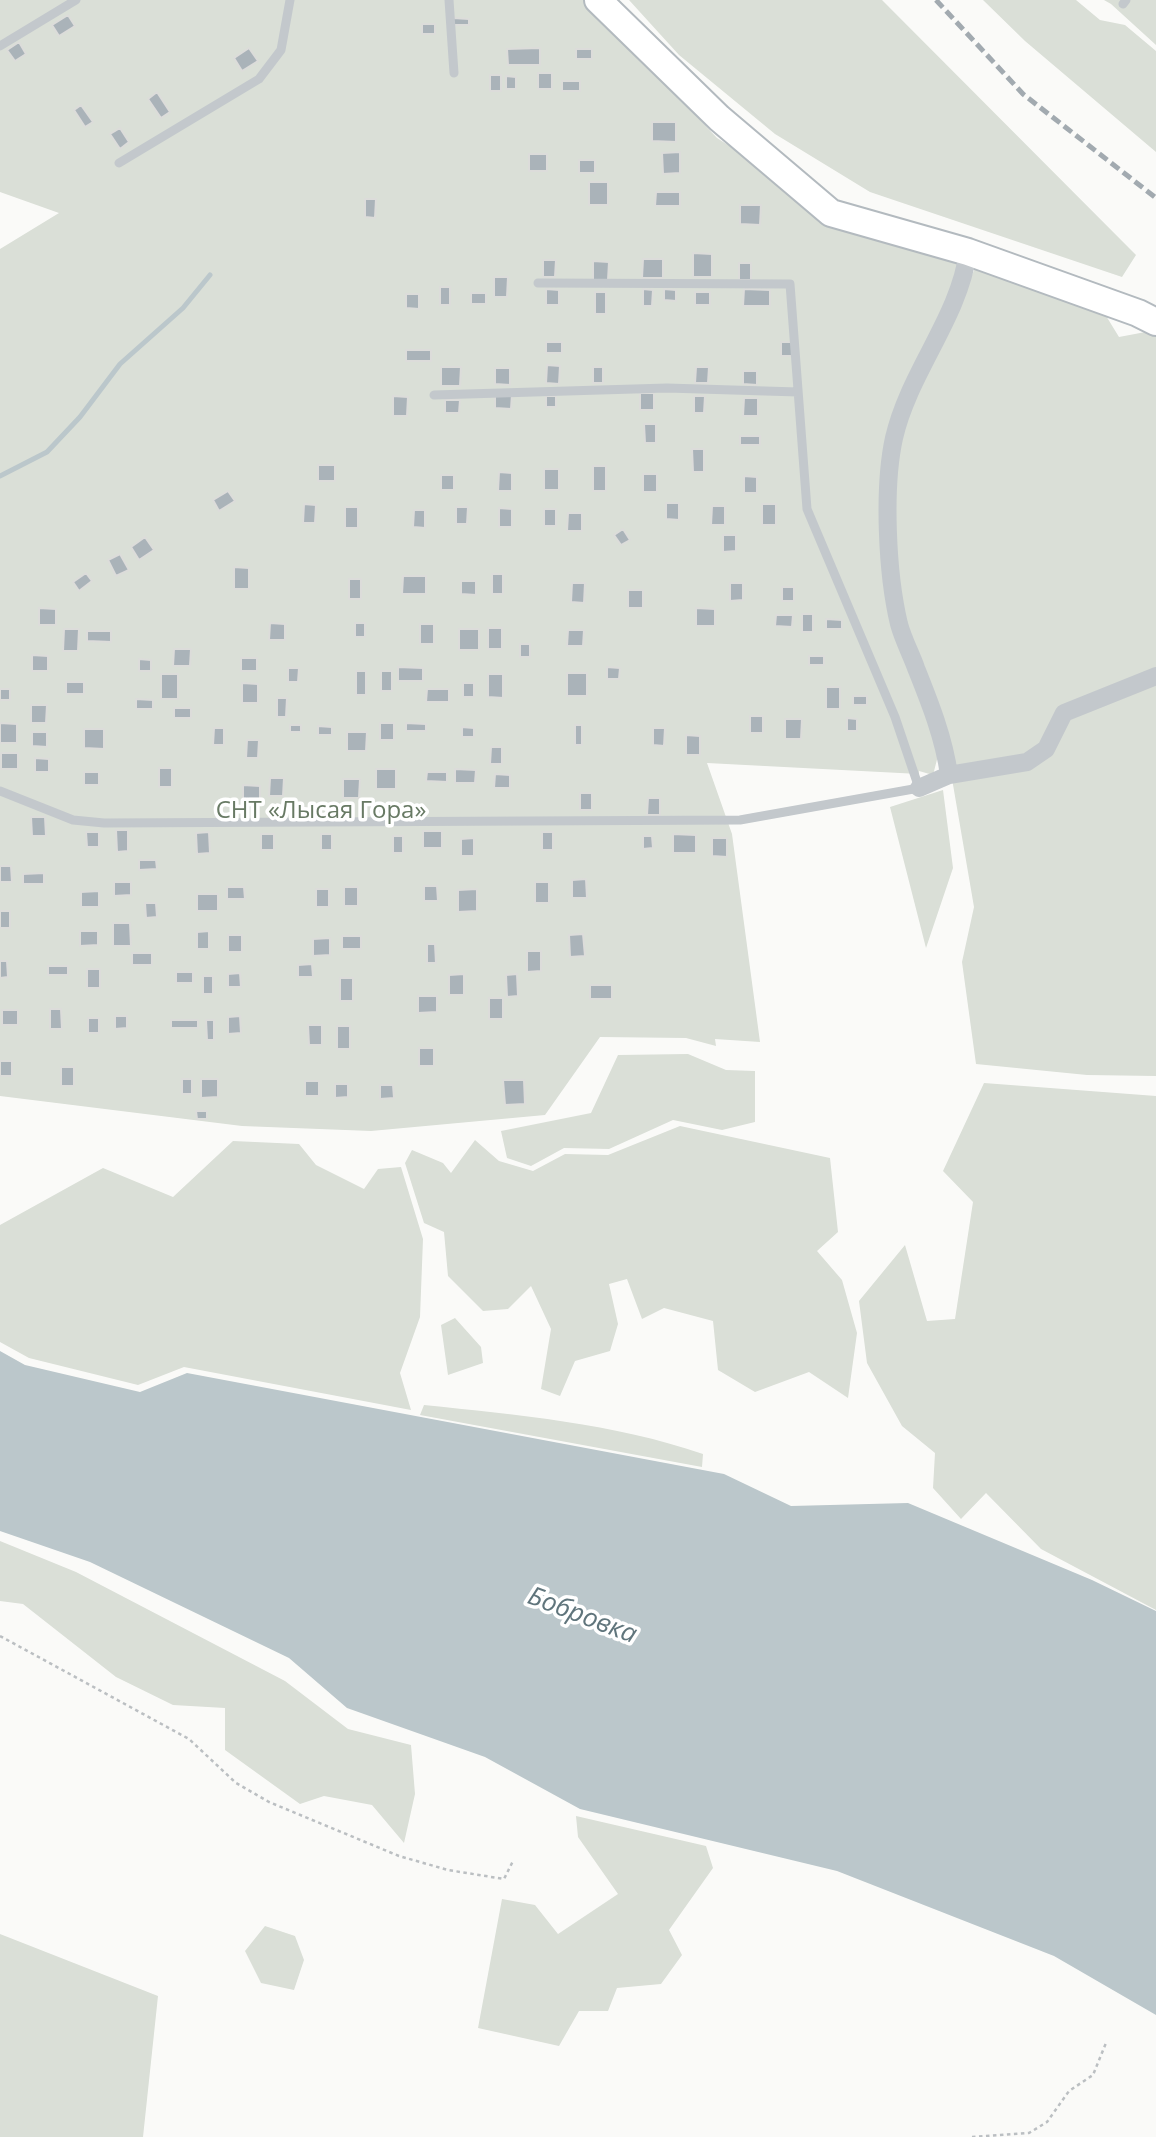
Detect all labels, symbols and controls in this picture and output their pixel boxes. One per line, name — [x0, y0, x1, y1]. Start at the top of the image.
park label: СНТ «Лысая Гора» — [216, 797, 426, 825]
water label: Бобровка — [523, 1581, 641, 1651]

